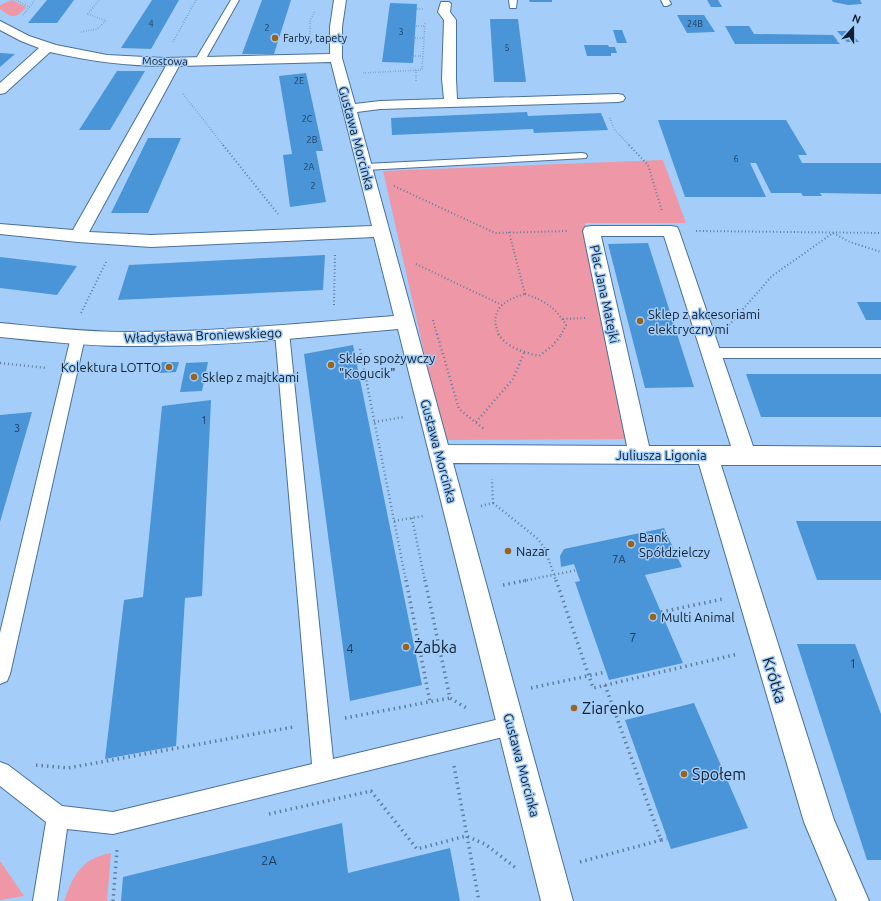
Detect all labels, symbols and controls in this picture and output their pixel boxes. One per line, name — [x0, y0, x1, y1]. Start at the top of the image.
north arrow — [833, 8, 873, 48]
text: N — [851, 12, 863, 26]
house number: 4 — [148, 19, 154, 29]
house number: 24B — [687, 19, 703, 29]
house number: 2 — [264, 23, 270, 33]
house number: 3 — [398, 27, 404, 37]
place label: Farby, tapety — [283, 32, 348, 44]
marker: Farby, tapety — [270, 33, 280, 43]
house number: 5 — [504, 43, 510, 53]
street label: Mostowa — [142, 55, 188, 67]
house number: 2E — [294, 76, 304, 86]
street label: Gustawa Morcinka — [336, 85, 378, 191]
house number: 2C — [302, 114, 313, 124]
house number: 2B — [307, 135, 318, 145]
house number: 6 — [733, 154, 739, 164]
house number: 2A — [304, 162, 315, 172]
house number: 2 — [310, 181, 316, 191]
street label: Plac Jana Matejki — [588, 244, 622, 344]
place label: Sklep z akcesoriami elektrycznymi — [648, 307, 760, 336]
marker: Sklep z akcesoriami elektrycznymi — [635, 316, 645, 326]
street label: Władysława Broniewskiego — [124, 325, 282, 345]
place label: Sklep spożywczy "Kogucik" — [339, 351, 435, 380]
place label: Kolektura LOTTO — [61, 360, 161, 374]
marker: Sklep spożywczy "Kogucik" — [326, 360, 336, 370]
marker: Kolektura LOTTO — [164, 362, 174, 372]
place label: Sklep z majtkami — [202, 370, 299, 384]
marker: Sklep z majtkami — [189, 372, 199, 382]
street label: Gustawa Morcinka — [418, 398, 460, 504]
house number: 1 — [201, 414, 207, 426]
house number: 3 — [14, 422, 20, 434]
street label: Juliusza Ligonia — [615, 448, 707, 462]
place label: Bank Spółdzielczy — [639, 530, 710, 559]
marker: Bank Spółdzielczy — [626, 539, 636, 549]
place label: Nazar — [516, 544, 550, 558]
marker: Nazar — [503, 546, 513, 556]
house number: 7A — [612, 553, 627, 565]
place label: Multi Animal — [661, 610, 735, 624]
marker: Multi Animal — [648, 612, 658, 622]
house number: 7 — [629, 630, 637, 644]
place label: Żabka — [414, 638, 457, 656]
house number: 4 — [346, 641, 354, 655]
marker: Żabka — [401, 642, 411, 652]
street label: Krótka — [759, 655, 791, 705]
house number: 1 — [849, 656, 857, 670]
place label: Ziarenko — [582, 699, 644, 717]
marker: Ziarenko — [569, 703, 579, 713]
street label: Gustawa Morcinka — [501, 712, 543, 818]
place label: Społem — [692, 765, 746, 783]
marker: Społem — [679, 769, 689, 779]
house number: 2A — [261, 853, 277, 867]

